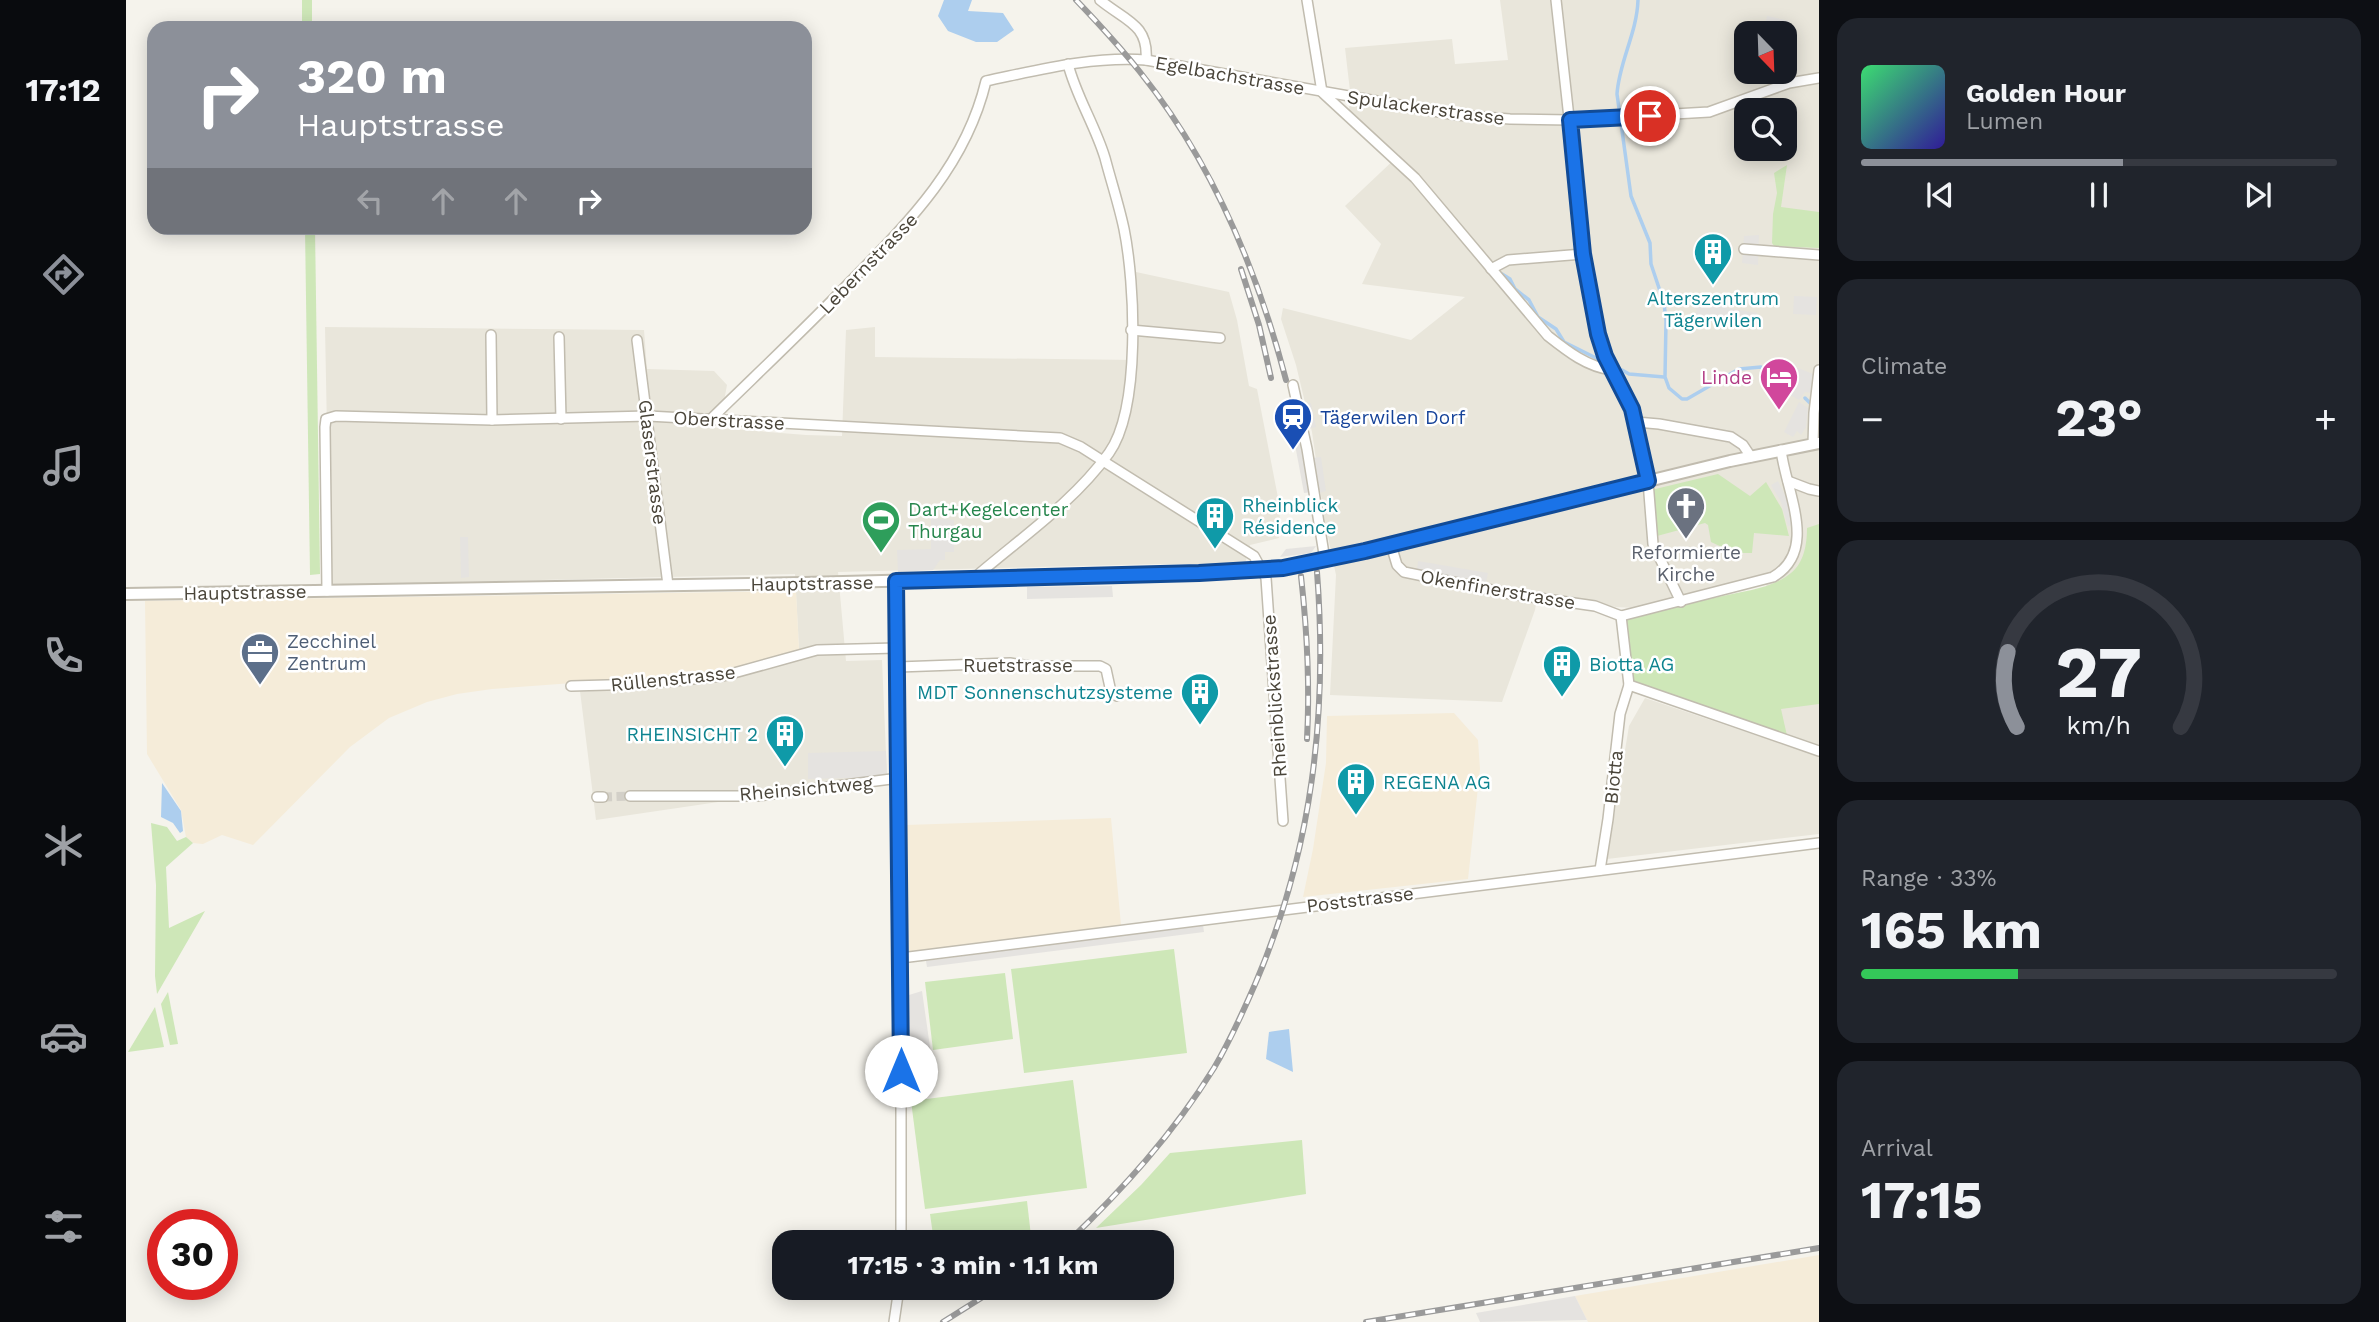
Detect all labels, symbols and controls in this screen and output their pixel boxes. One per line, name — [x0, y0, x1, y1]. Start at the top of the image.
north arrow — [1734, 21, 1797, 84]
map controls — [1734, 21, 1797, 161]
text: 320 m — [297, 47, 447, 105]
icon: right — [182, 49, 273, 140]
street label: Egelbachstrasse — [1153, 51, 1306, 100]
text: 17:12 — [25, 71, 101, 109]
text: Golden Hour — [1966, 78, 2126, 108]
street label: Spulackerstrasse — [1346, 85, 1506, 130]
pin — [1620, 86, 1680, 146]
icon: arrive — [1631, 97, 1669, 135]
button: search — [1734, 98, 1797, 161]
text: Hauptstrasse — [297, 106, 505, 144]
text: Lumen — [1966, 108, 2043, 135]
icon: previous — [1921, 176, 1959, 214]
icon: pause — [2080, 176, 2118, 214]
icon: next — [2239, 176, 2277, 214]
icon: left — [351, 182, 389, 220]
icon: ahead — [424, 182, 462, 220]
icon: ahead — [497, 182, 535, 220]
icon: right — [570, 182, 608, 220]
street label: Lebernstrasse — [814, 208, 922, 319]
building icon: Alterszentrum Tägerwilen — [1692, 231, 1734, 286]
icon: directions — [39, 250, 88, 299]
place label: Alterszentrum Tägerwilen — [1647, 287, 1779, 332]
text: Climate — [1861, 353, 1947, 380]
hotel icon: Linde — [1758, 356, 1800, 411]
place label: Linde — [1701, 366, 1752, 389]
text: 23° — [2055, 388, 2143, 449]
station icon: Tägerwilen Dorf — [1272, 396, 1314, 451]
text: − — [1861, 397, 1884, 441]
text: + — [2314, 397, 2337, 441]
street label: Glaserstrasse — [633, 398, 672, 526]
street label: Oberstrasse — [673, 406, 785, 435]
place label: Tägerwilen Dorf — [1320, 406, 1466, 429]
icon: music — [39, 441, 88, 490]
church icon: Reformierte Kirche — [1665, 485, 1707, 540]
place label: Rheinblick Résidence — [1242, 494, 1339, 539]
building icon: Rheinblick Résidence — [1194, 495, 1236, 550]
place label: Dart+Kegelcenter Thurgau — [908, 498, 1069, 543]
sports icon: Dart+Kegelcenter Thurgau — [860, 499, 902, 554]
place label: Reformierte Kirche — [1631, 541, 1741, 586]
street label: Okenfinerstrasse — [1419, 565, 1577, 614]
street label: Hauptstrasse — [750, 571, 874, 596]
street label: Hauptstrasse — [183, 580, 307, 605]
street label: Rheinblickstrasse — [1257, 614, 1292, 778]
text: 27 — [2056, 629, 2142, 715]
place label: Zecchinel Zentrum — [287, 630, 376, 675]
icon: phone — [39, 631, 88, 680]
office icon: Zecchinel Zentrum — [239, 631, 281, 686]
building icon: Biotta AG — [1541, 643, 1583, 698]
place label: Biotta AG — [1589, 653, 1674, 676]
street label: Ruetstrasse — [963, 654, 1073, 677]
street label: Rüllenstrasse — [609, 660, 737, 697]
building icon: MDT Sonnenschutzsysteme — [1179, 671, 1221, 726]
place label: MDT Sonnenschutzsysteme — [917, 681, 1173, 704]
text: km/h — [2067, 711, 2131, 740]
building icon: RHEINSICHT 2 — [764, 713, 806, 768]
place label: RHEINSICHT 2 — [626, 723, 758, 746]
street label: Biotta — [1599, 749, 1628, 805]
building icon: REGENA AG — [1335, 761, 1377, 816]
street label: Rheinsichtweg — [738, 771, 875, 806]
place label: REGENA AG — [1383, 771, 1491, 794]
icon: climate — [39, 821, 88, 870]
text: Range · 33% — [1861, 865, 1996, 892]
street label: Poststrasse — [1305, 882, 1415, 917]
text: 165 km — [1861, 900, 2042, 961]
icon: car — [39, 1012, 88, 1061]
position arrow — [864, 1034, 938, 1108]
text: Arrival — [1861, 1135, 1933, 1162]
text: 17:15 — [1861, 1170, 1983, 1231]
icon: filters — [39, 1202, 88, 1251]
speed limit sign: 30 — [147, 1209, 238, 1300]
text: 17:15 · 3 min · 1.1 km — [848, 1250, 1098, 1280]

